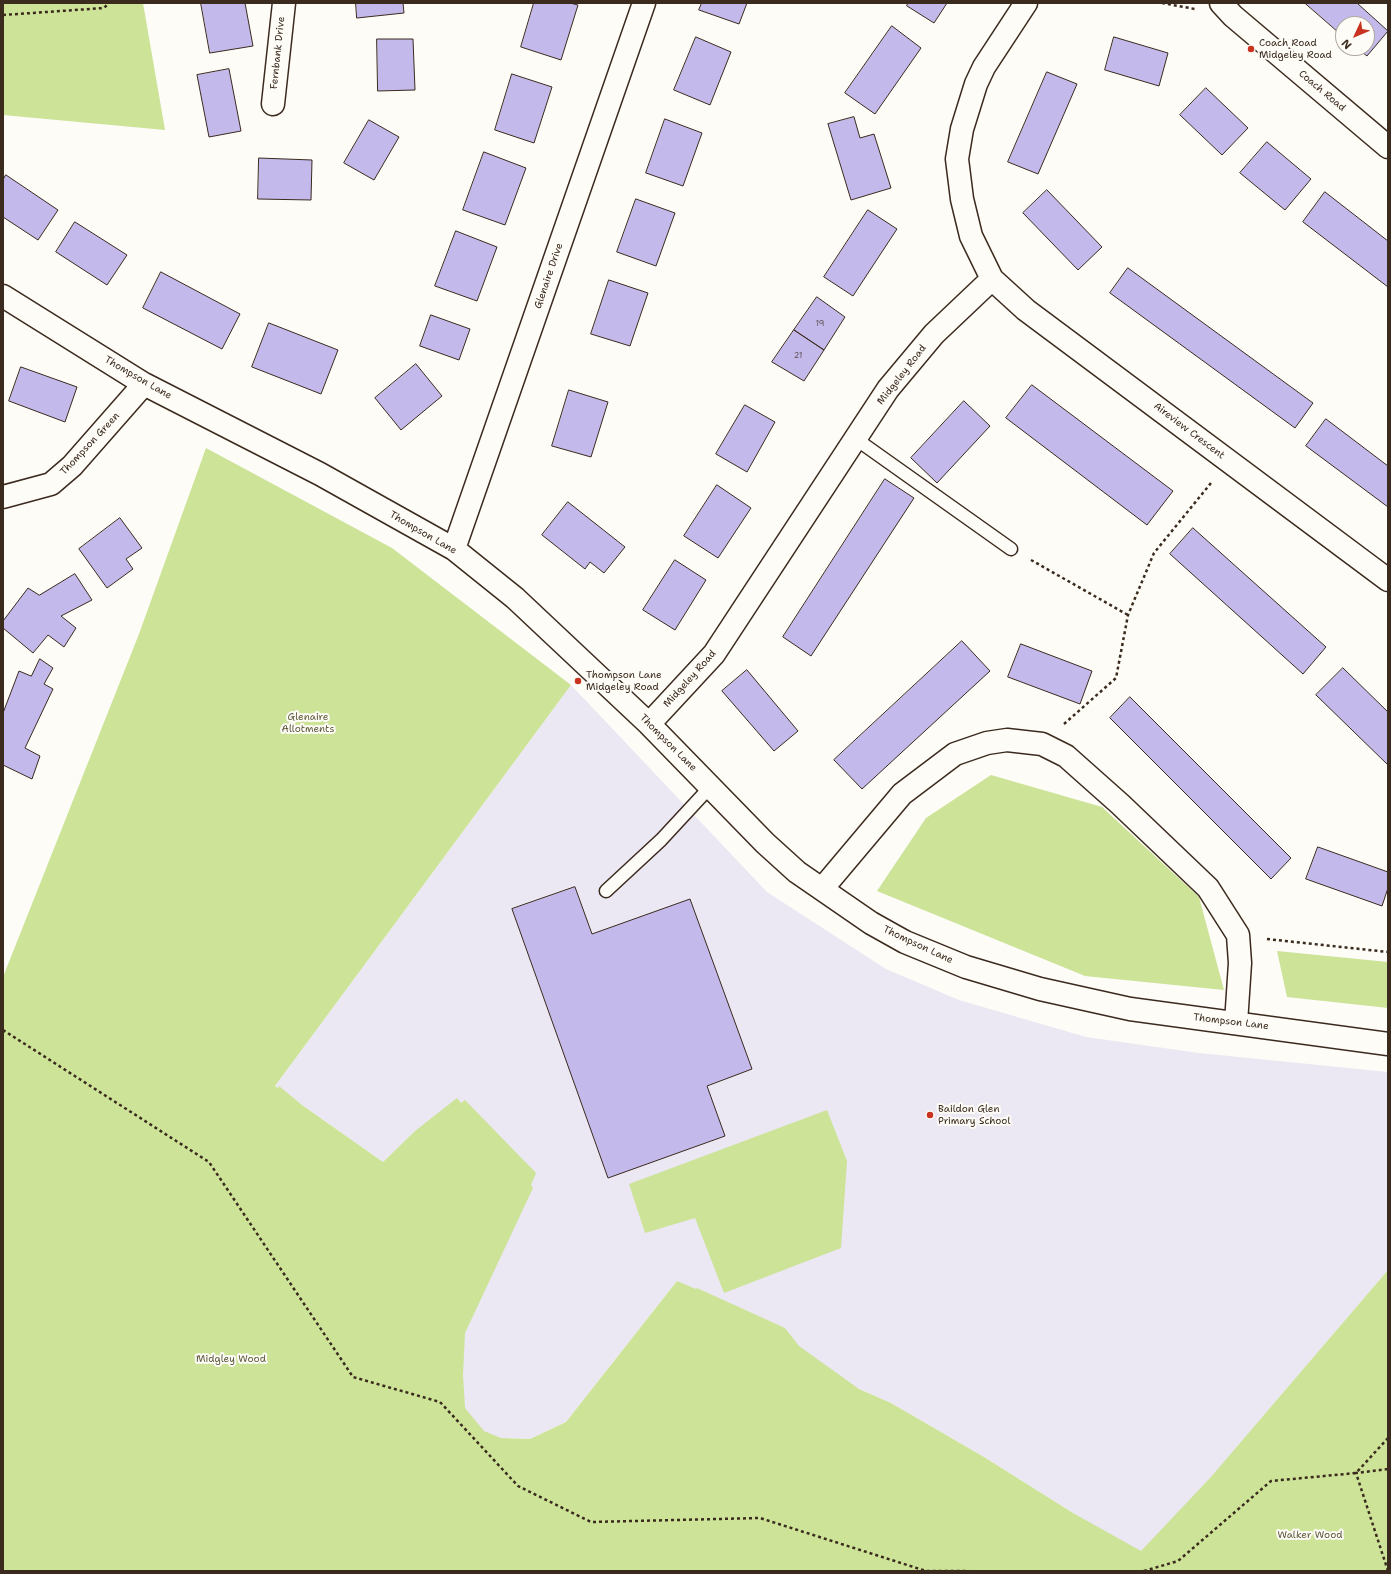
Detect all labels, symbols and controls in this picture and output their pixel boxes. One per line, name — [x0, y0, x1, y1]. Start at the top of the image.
street label: Fernbank Drive — [268, 16, 288, 90]
north arrow — [1335, 16, 1375, 56]
text: N — [1338, 36, 1355, 52]
place label: Coach Road Midgeley Road — [1259, 37, 1332, 60]
marker: Coach Road Midgeley Road — [1246, 44, 1256, 54]
street label: Coach Road — [1296, 68, 1348, 114]
street label: Glenaire Drive — [532, 242, 566, 310]
house number: 19 — [816, 319, 824, 329]
street label: Midgeley Road — [875, 343, 929, 407]
house number: 21 — [794, 351, 802, 361]
street label: Thompson Lane — [102, 354, 174, 402]
street label: Aireview Crescent — [1151, 400, 1227, 462]
street label: Thompson Green — [58, 410, 122, 478]
street label: Thompson Lane — [387, 509, 459, 557]
street label: Midgeley Road — [661, 648, 719, 710]
place label: Thompson Lane Midgeley Road — [586, 669, 662, 692]
marker: Thompson Lane Midgeley Road — [573, 676, 583, 686]
park label: Glenaire Allotments — [282, 711, 334, 734]
street label: Thompson Lane — [637, 712, 699, 774]
street label: Thompson Lane — [881, 924, 955, 966]
street label: Thompson Lane — [1193, 1011, 1269, 1033]
place label: Baildon Glen Primary School — [938, 1103, 1010, 1126]
marker: Baildon Glen Primary School — [925, 1110, 935, 1120]
park label: Midgley Wood — [196, 1353, 266, 1365]
park label: Walker Wood — [1277, 1529, 1343, 1541]

